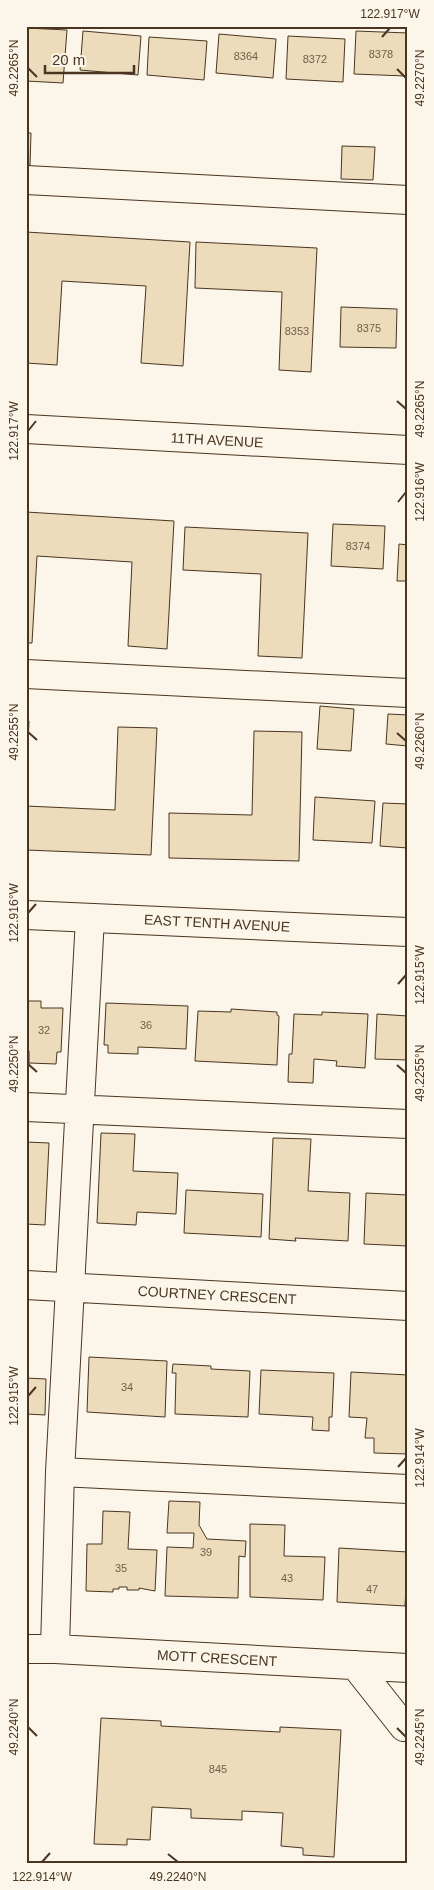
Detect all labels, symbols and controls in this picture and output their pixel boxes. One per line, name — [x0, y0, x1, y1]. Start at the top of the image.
text: 122.917°W — [360, 7, 420, 21]
text: 49.2265°N — [7, 40, 21, 96]
scale bar — [45, 42, 134, 74]
house number: 8378 — [369, 48, 393, 60]
house number: 8364 — [234, 50, 258, 62]
text: 49.2270°N — [413, 50, 427, 106]
text: 20 m — [52, 51, 85, 68]
house number: 8372 — [303, 53, 327, 65]
house number: 8375 — [357, 322, 381, 334]
house number: 8353 — [285, 325, 309, 337]
text: 49.2265°N — [413, 381, 427, 437]
text: 122.917°W — [7, 401, 21, 461]
street label: 11TH AVENUE — [170, 430, 264, 450]
text: 122.916°W — [413, 462, 427, 522]
house number: 8374 — [346, 540, 370, 552]
text: 49.2255°N — [7, 704, 21, 760]
text: 49.2260°N — [413, 713, 427, 769]
text: 122.916°W — [7, 883, 21, 943]
street label: EAST TENTH AVENUE — [144, 911, 290, 935]
text: 122.915°W — [413, 945, 427, 1005]
house number: 36 — [140, 1019, 152, 1031]
house number: 32 — [38, 1024, 50, 1036]
text: 49.2250°N — [7, 1036, 21, 1092]
text: 49.2255°N — [413, 1045, 427, 1101]
street label: COURTNEY CRESCENT — [137, 1283, 297, 1307]
text: 122.915°W — [7, 1366, 21, 1426]
house number: 34 — [121, 1381, 133, 1393]
text: 122.914°W — [413, 1428, 427, 1488]
house number: 39 — [200, 1546, 212, 1558]
house number: 35 — [115, 1562, 127, 1574]
house number: 43 — [281, 1572, 293, 1584]
house number: 47 — [366, 1583, 378, 1595]
street label: MOTT CRESCENT — [157, 1647, 278, 1669]
text: 49.2240°N — [7, 1699, 21, 1755]
text: 49.2245°N — [413, 1709, 427, 1765]
house number: 845 — [209, 1763, 227, 1775]
text: 122.914°W — [12, 1870, 72, 1884]
text: 49.2240°N — [150, 1870, 206, 1884]

